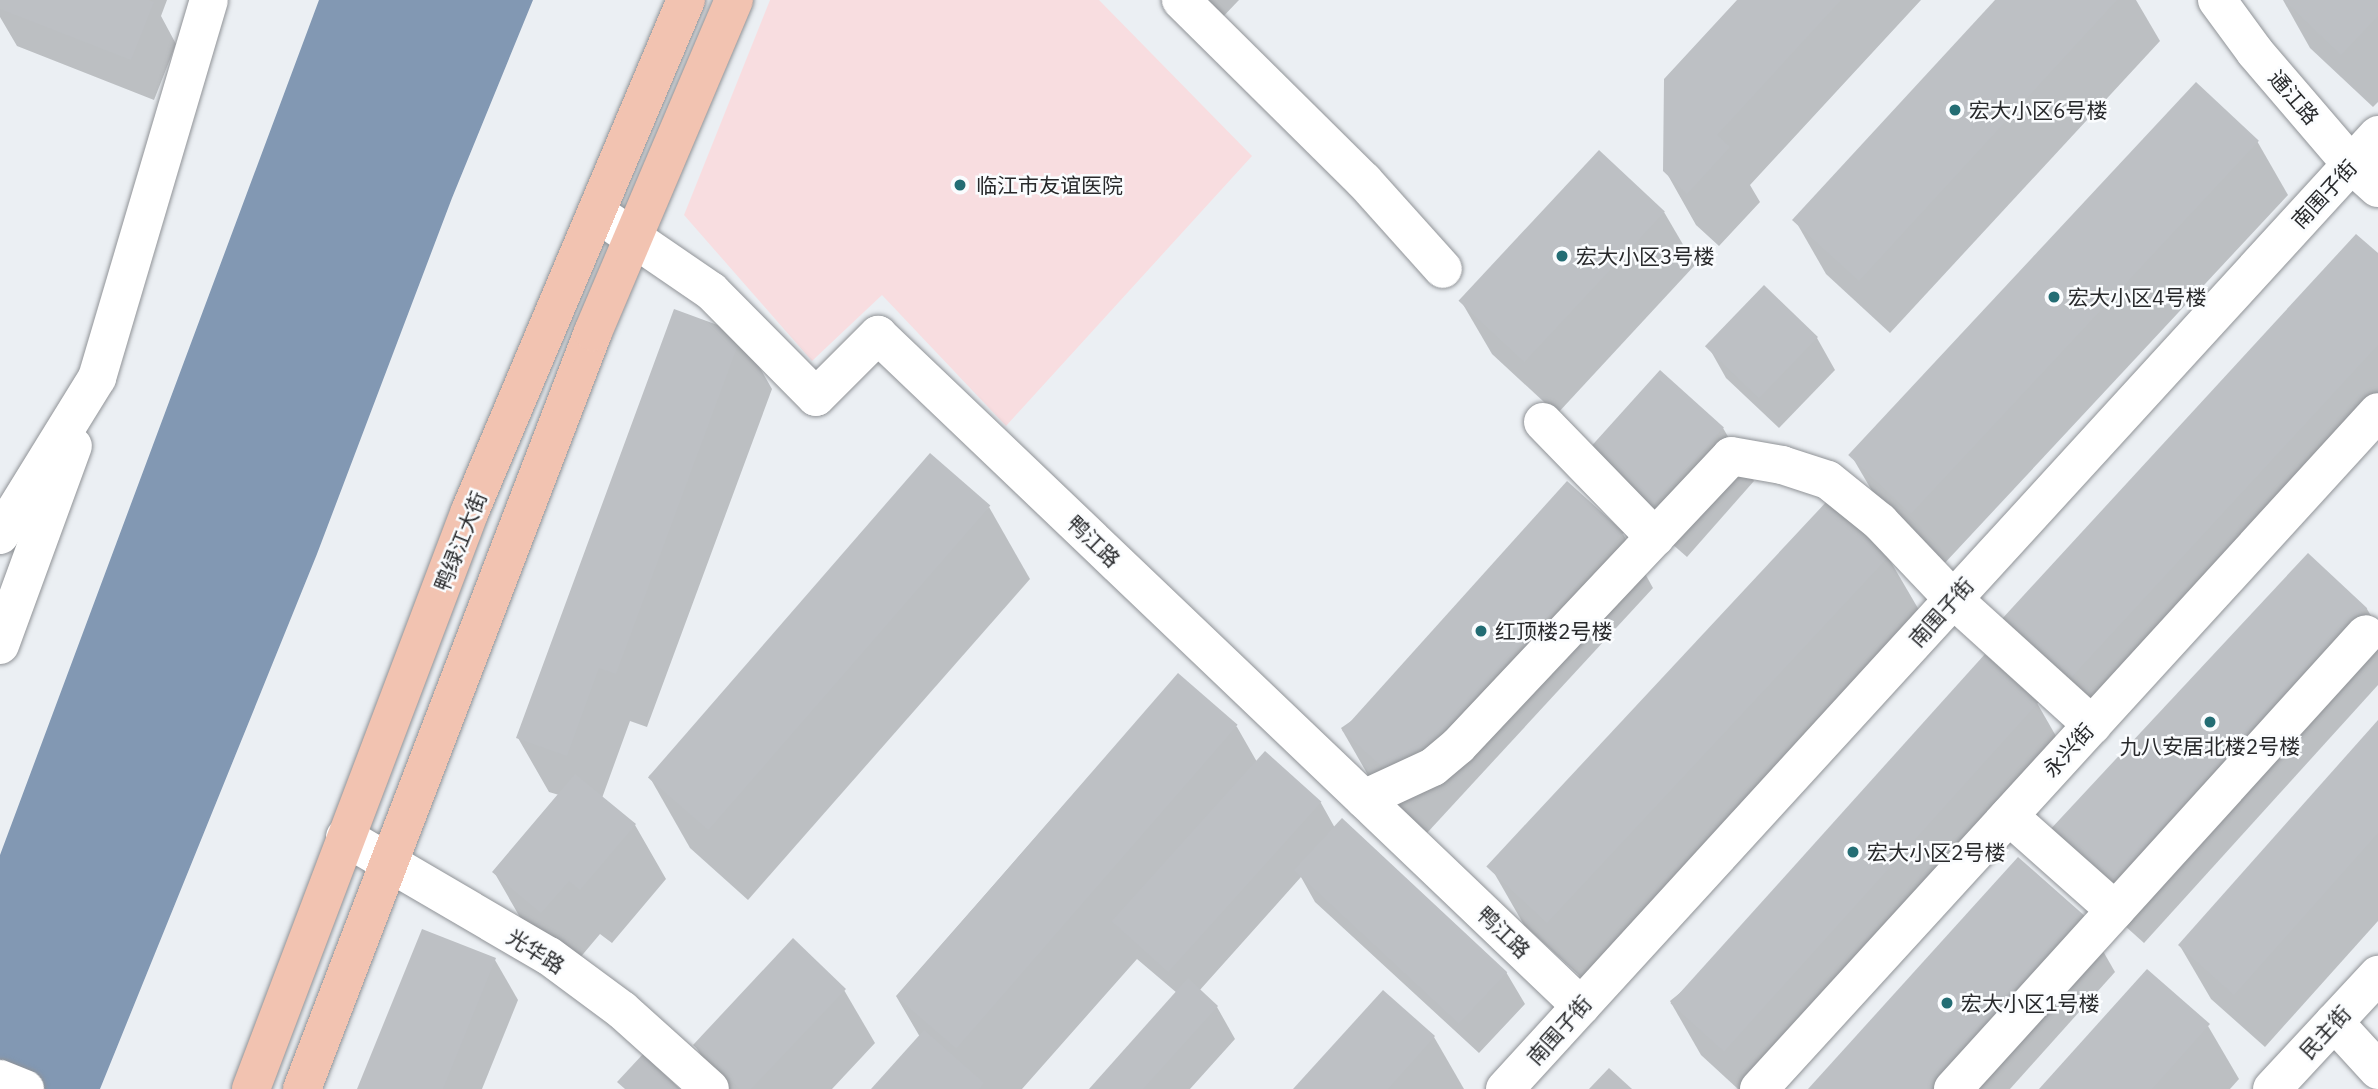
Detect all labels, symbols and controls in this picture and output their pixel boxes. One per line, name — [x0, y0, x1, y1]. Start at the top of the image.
street label: 通江路 — [2264, 65, 2324, 129]
place label: 宏大小区6号楼 — [1969, 97, 2108, 123]
marker: 宏大小区6号楼 — [1947, 102, 1963, 118]
street label: 南围子街 — [2286, 155, 2362, 233]
place label: 临江市友谊医院 — [976, 172, 1123, 198]
marker: 临江市友谊医院 — [950, 175, 970, 195]
place label: 宏大小区3号楼 — [1576, 243, 1715, 269]
marker: 宏大小区3号楼 — [1554, 248, 1570, 264]
place label: 宏大小区4号楼 — [2068, 284, 2207, 310]
marker: 宏大小区4号楼 — [2046, 289, 2062, 305]
street label: 鸭绿江大街 — [429, 488, 491, 594]
street label: 鸭江路 — [1063, 510, 1125, 572]
street label: 南围子街 — [1904, 572, 1978, 652]
place label: 红顶楼2号楼 — [1495, 618, 1613, 644]
marker: 红顶楼2号楼 — [1473, 623, 1489, 639]
marker: 九八安居北楼2号楼 — [2202, 714, 2218, 730]
street label: 永兴街 — [2038, 718, 2098, 782]
place label: 九八安居北楼2号楼 — [2120, 733, 2300, 759]
place label: 宏大小区2号楼 — [1867, 839, 2006, 865]
marker: 宏大小区2号楼 — [1845, 844, 1861, 860]
street label: 鸭江路 — [1473, 901, 1535, 963]
street label: 光华路 — [503, 924, 569, 978]
street label: 南围子街 — [1522, 990, 1596, 1070]
place label: 宏大小区1号楼 — [1961, 990, 2100, 1016]
marker: 宏大小区1号楼 — [1939, 995, 1955, 1011]
street label: 民主街 — [2294, 1000, 2356, 1064]

